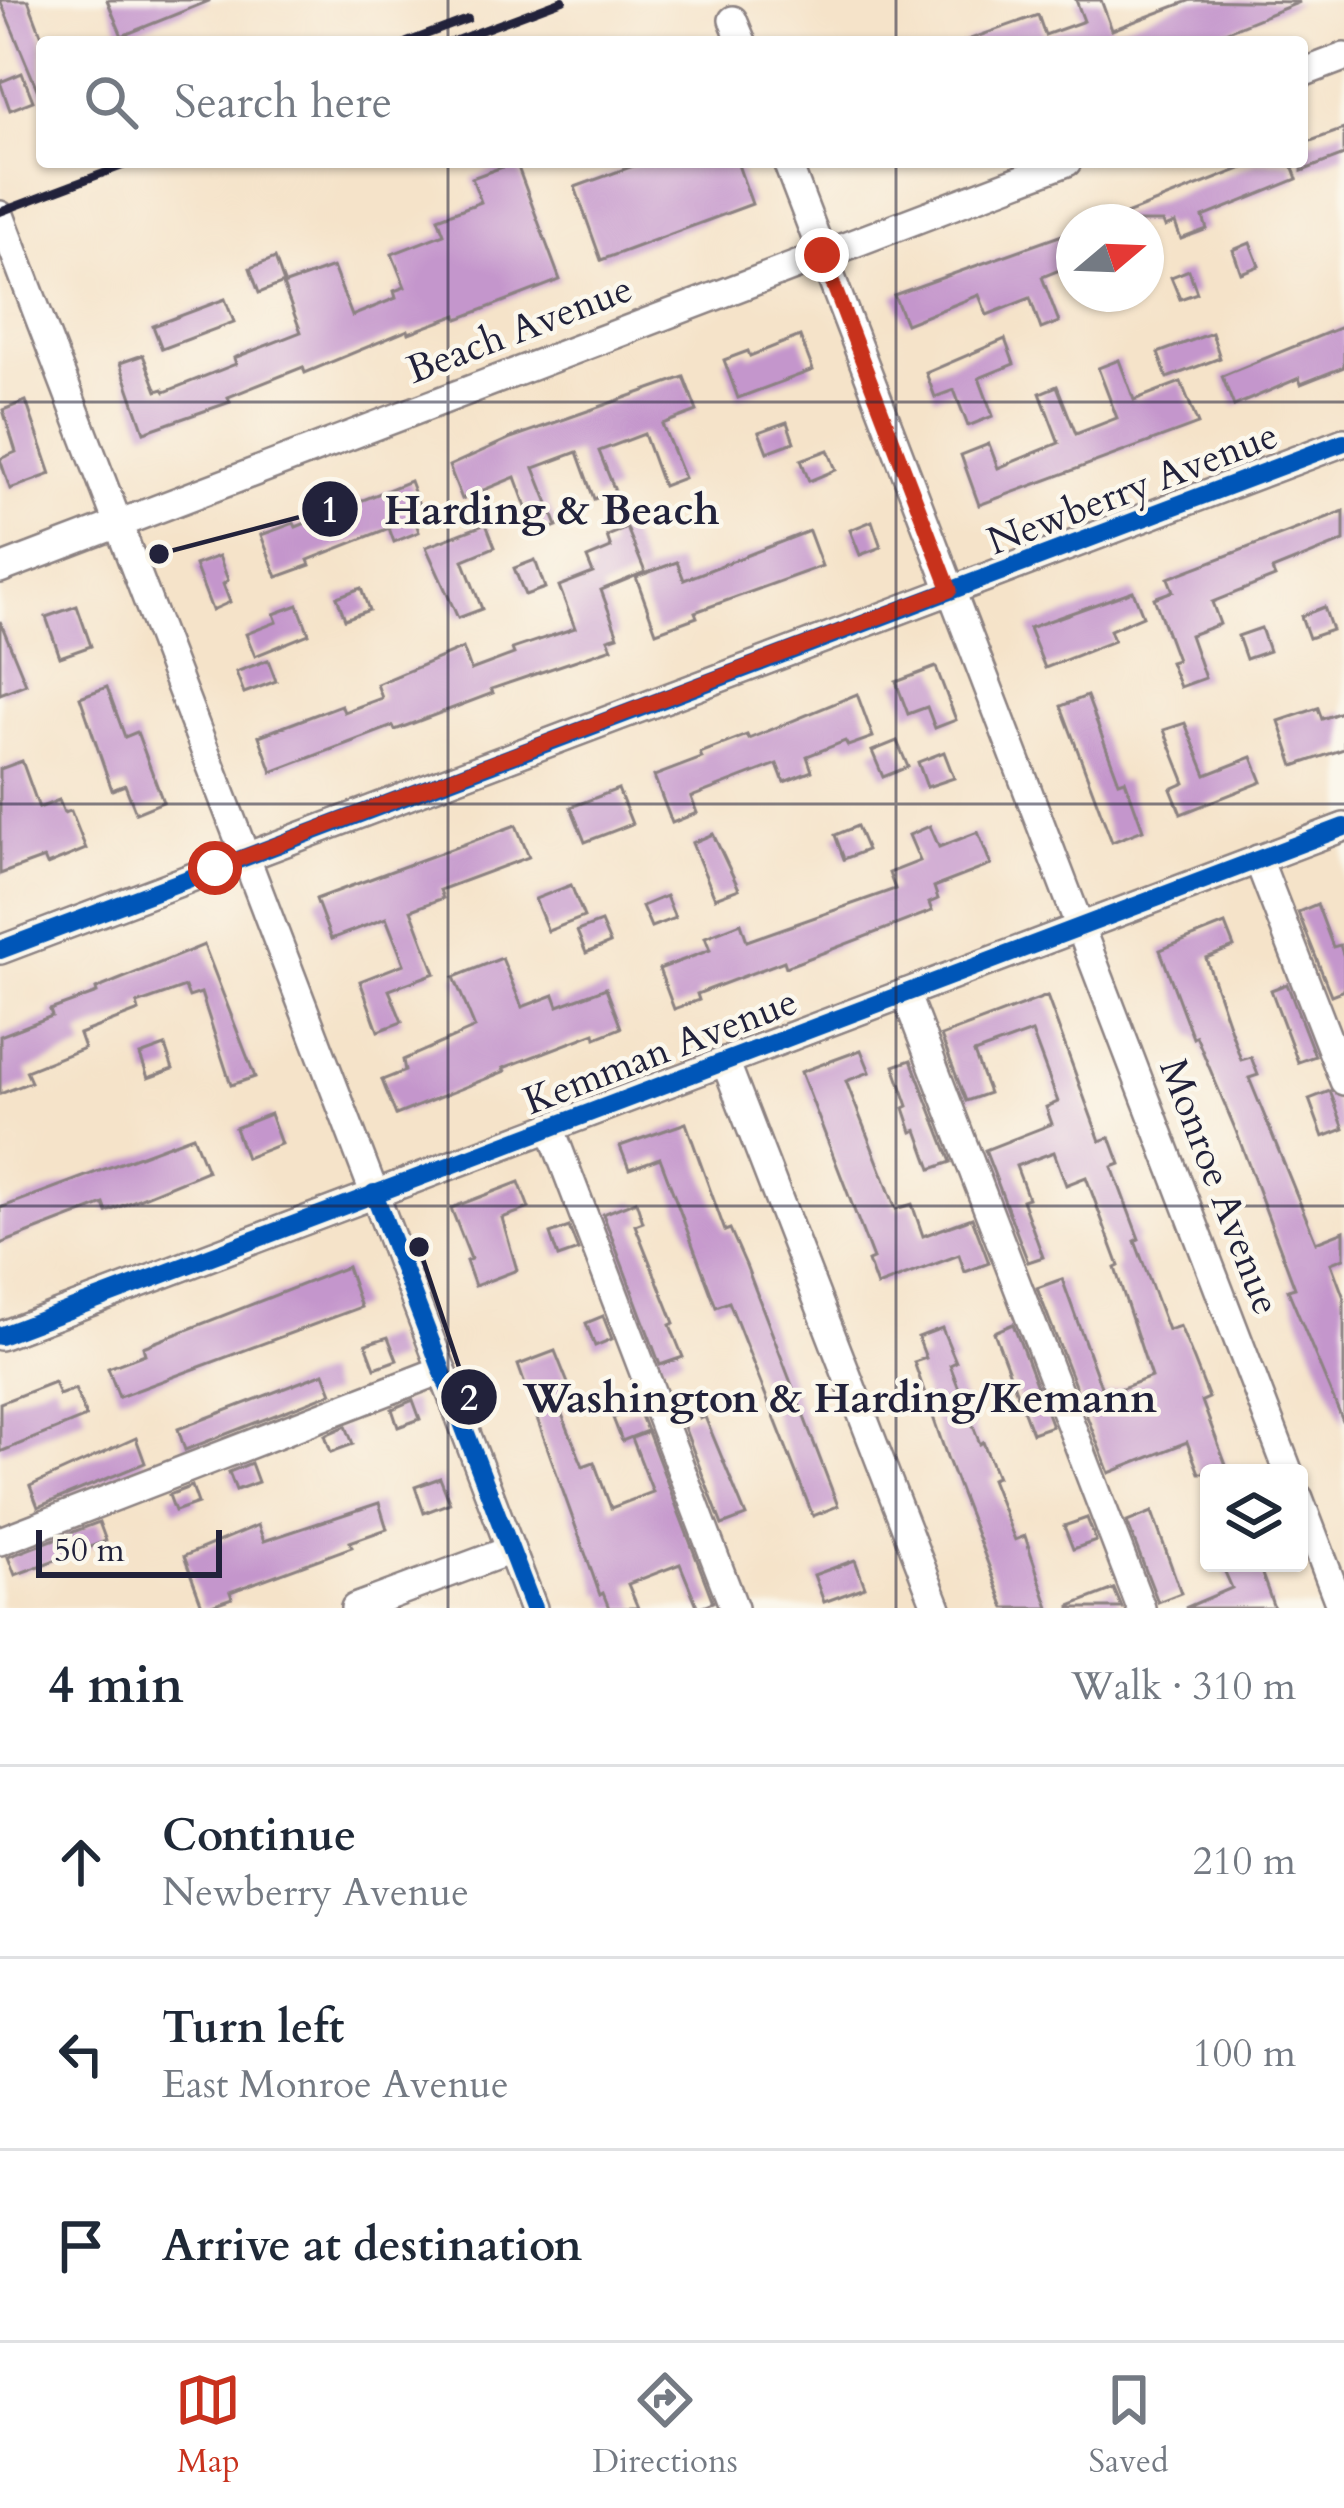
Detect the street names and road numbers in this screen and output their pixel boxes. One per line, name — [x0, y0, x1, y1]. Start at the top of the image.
street label: Beach Avenue — [399, 262, 640, 397]
street label: Newberry Avenue — [980, 409, 1285, 568]
street label: Kemman Avenue — [516, 975, 805, 1128]
street label: Monroe Avenue — [1146, 1051, 1293, 1322]

